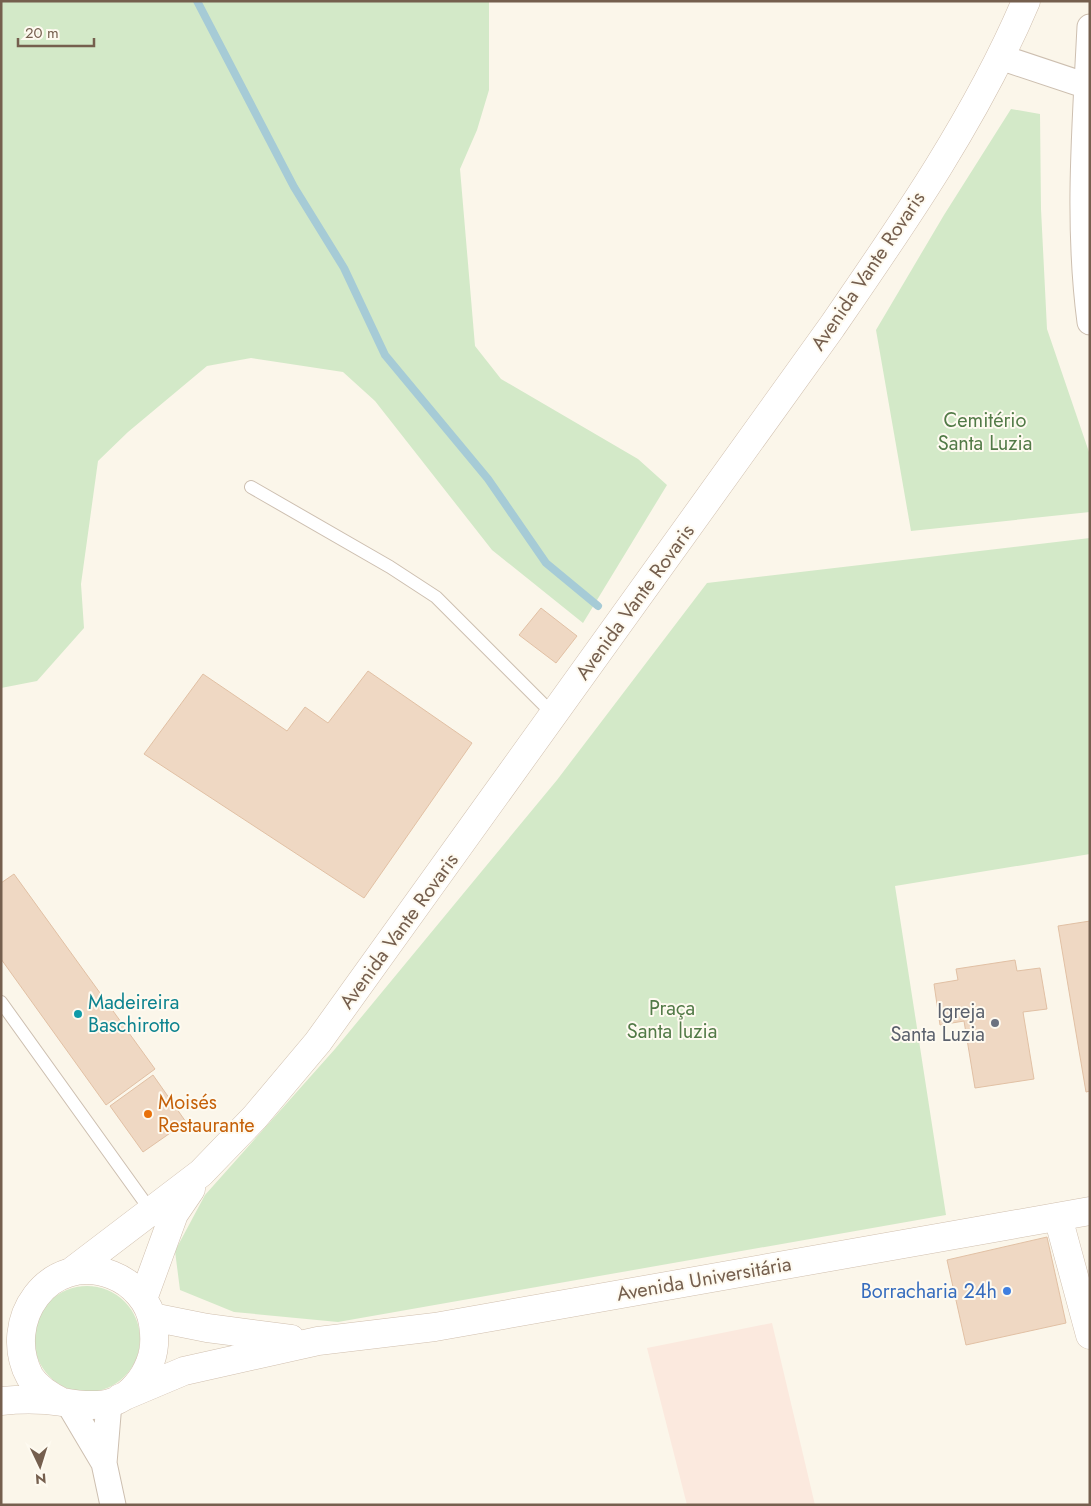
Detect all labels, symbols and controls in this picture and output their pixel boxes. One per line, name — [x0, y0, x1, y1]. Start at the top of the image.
scale bar — [18, 15, 94, 47]
text: 20 m — [25, 22, 59, 44]
street label: Avenida Vante Rovaris — [804, 186, 932, 356]
park label: Cemitério Santa Luzia — [938, 406, 1032, 458]
street label: Avenida Vante Rovaris — [568, 518, 702, 686]
street label: Avenida Vante Rovaris — [332, 847, 466, 1015]
place label: Madeireira Baschirotto — [88, 988, 180, 1040]
park label: Praça Santa luzia — [627, 994, 717, 1046]
place label: Igreja Santa Luzia — [890, 997, 985, 1049]
marker: Madeireira Baschirotto — [72, 1008, 84, 1020]
marker: Igreja Santa Luzia — [989, 1017, 1001, 1029]
place label: Moisés Restaurante — [158, 1088, 255, 1140]
marker: Moisés Restaurante — [142, 1108, 154, 1120]
street label: Avenida Universitária — [614, 1249, 794, 1309]
place label: Borracharia 24h — [861, 1277, 997, 1306]
marker: Borracharia 24h — [1001, 1285, 1013, 1297]
north arrow — [15, 1441, 65, 1491]
text: N — [35, 1469, 47, 1489]

